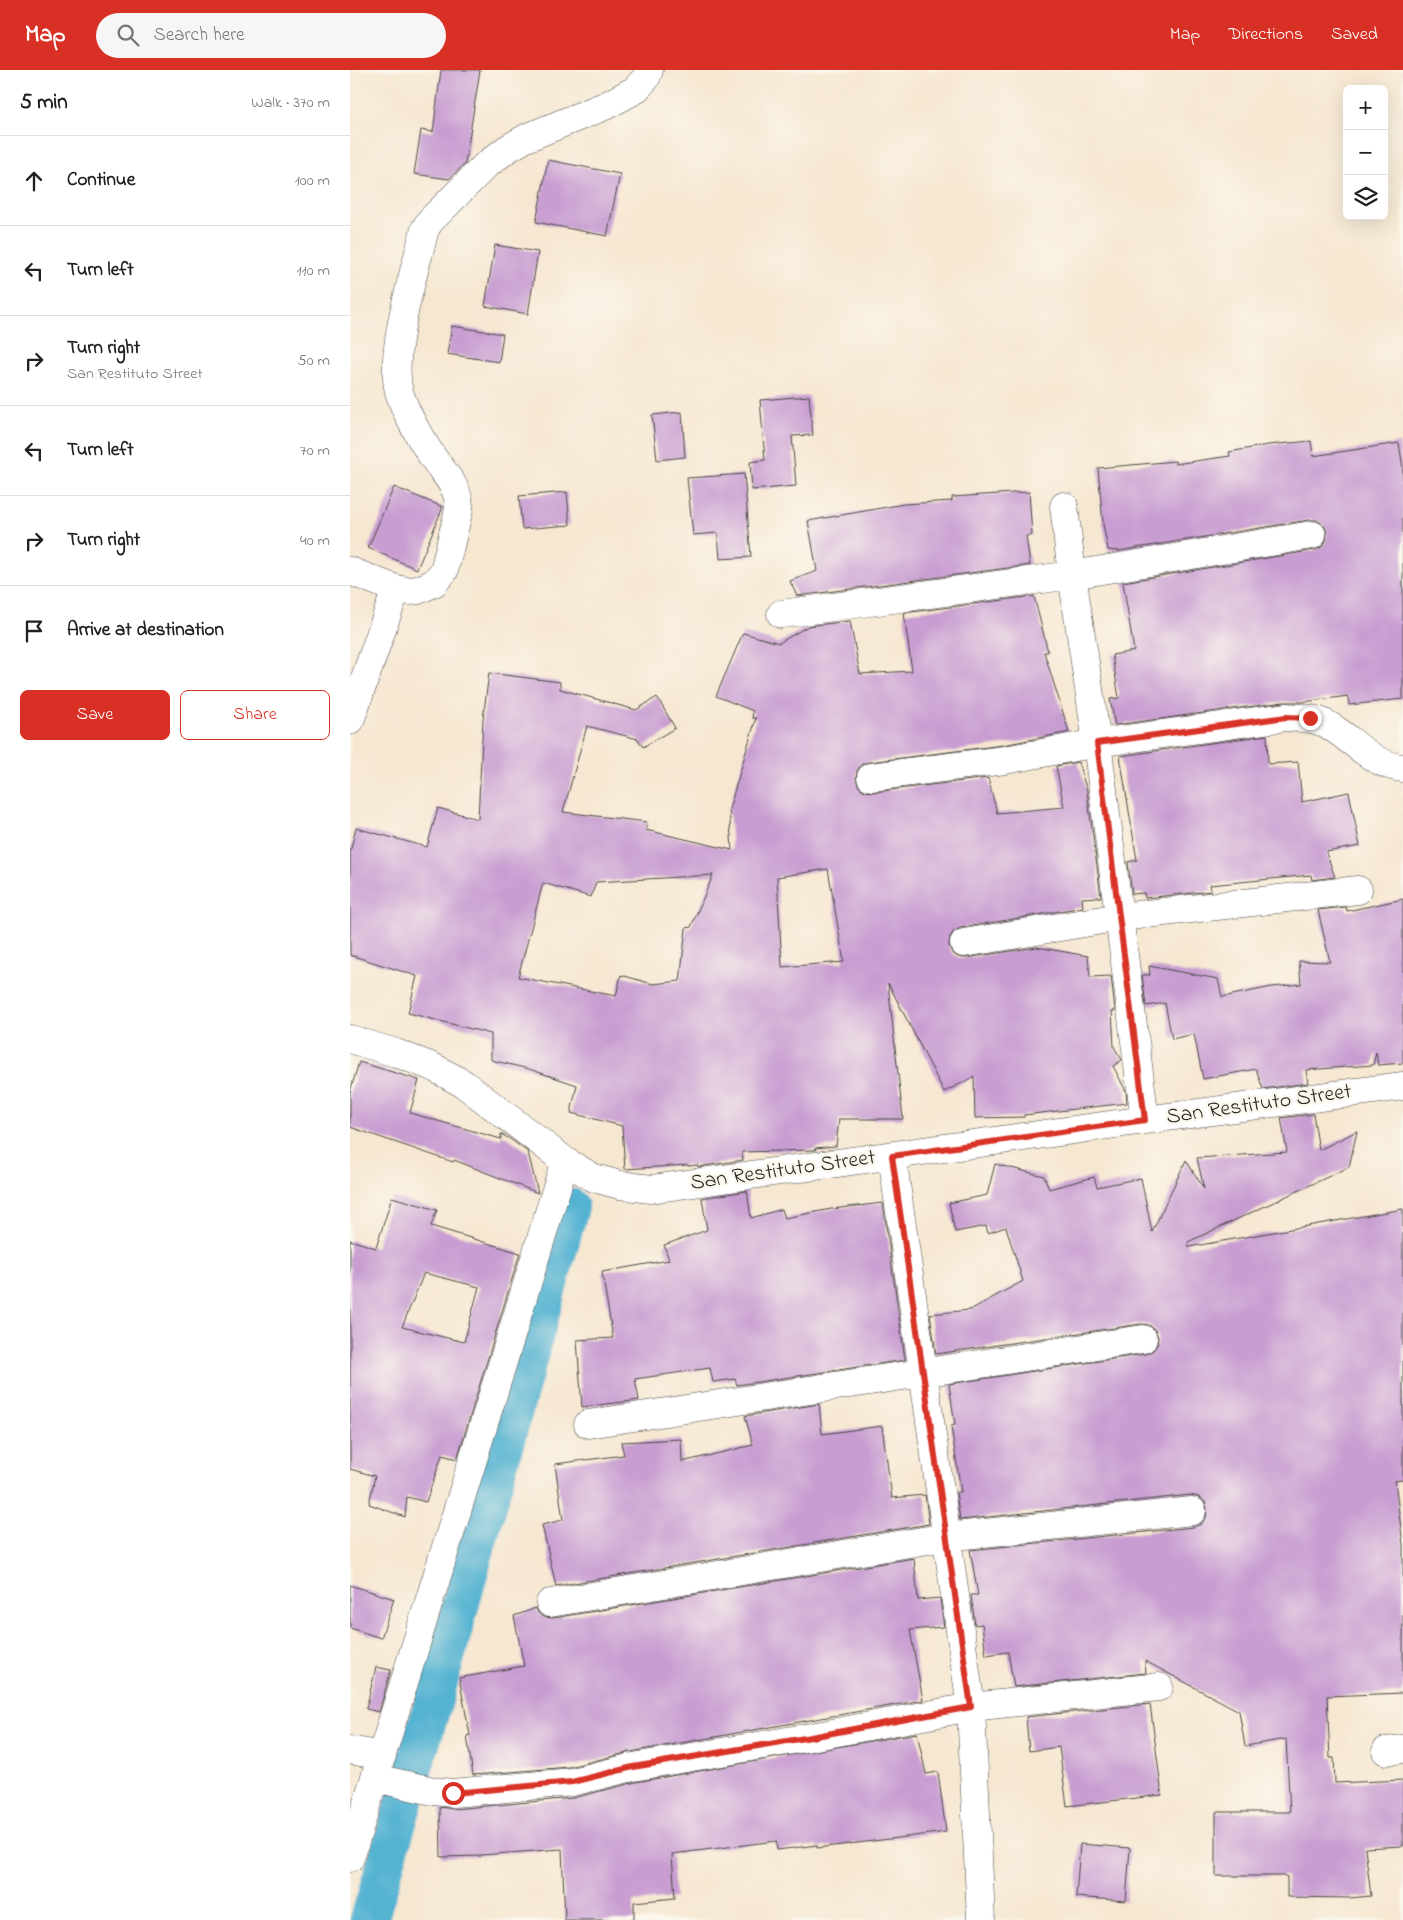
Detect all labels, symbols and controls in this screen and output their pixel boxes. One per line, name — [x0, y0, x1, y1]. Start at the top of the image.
search box — [96, 13, 446, 58]
text: Map — [25, 18, 66, 53]
icon: search — [114, 21, 142, 49]
text: Search here — [154, 22, 245, 49]
text: Map — [1170, 22, 1200, 48]
text: Directions — [1228, 22, 1303, 48]
text: Saved — [1331, 22, 1378, 48]
map controls — [1343, 85, 1388, 220]
button: + — [1343, 85, 1388, 130]
text: 5 min — [20, 88, 68, 118]
text: Walk · 370 m — [251, 91, 330, 115]
button: − — [1343, 130, 1388, 175]
icon: ahead — [20, 167, 48, 195]
text: Continue — [67, 167, 135, 194]
text: 100 m — [295, 169, 330, 193]
button: layers — [1343, 175, 1388, 220]
icon: left — [20, 257, 48, 285]
text: Turn left — [67, 257, 134, 284]
text: 110 m — [296, 259, 330, 283]
text: Turn right — [67, 335, 140, 362]
icon: right — [20, 347, 48, 375]
text: 50 m — [298, 349, 330, 373]
text: San Restituto Street — [67, 362, 203, 386]
icon: left — [20, 437, 48, 465]
text: Turn left — [67, 437, 134, 464]
text: 70 m — [300, 439, 330, 463]
icon: right — [20, 527, 48, 555]
text: Turn right — [67, 527, 140, 554]
text: 40 m — [300, 529, 330, 553]
icon: arrive — [20, 617, 48, 645]
text: Arrive at destination — [67, 617, 224, 644]
button: Save — [20, 690, 170, 740]
button: Share — [180, 690, 330, 740]
route end — [1299, 707, 1322, 730]
street label: San Restituto Street — [1164, 1076, 1354, 1134]
street label: San Restituto Street — [688, 1142, 878, 1200]
route start — [442, 1782, 465, 1805]

